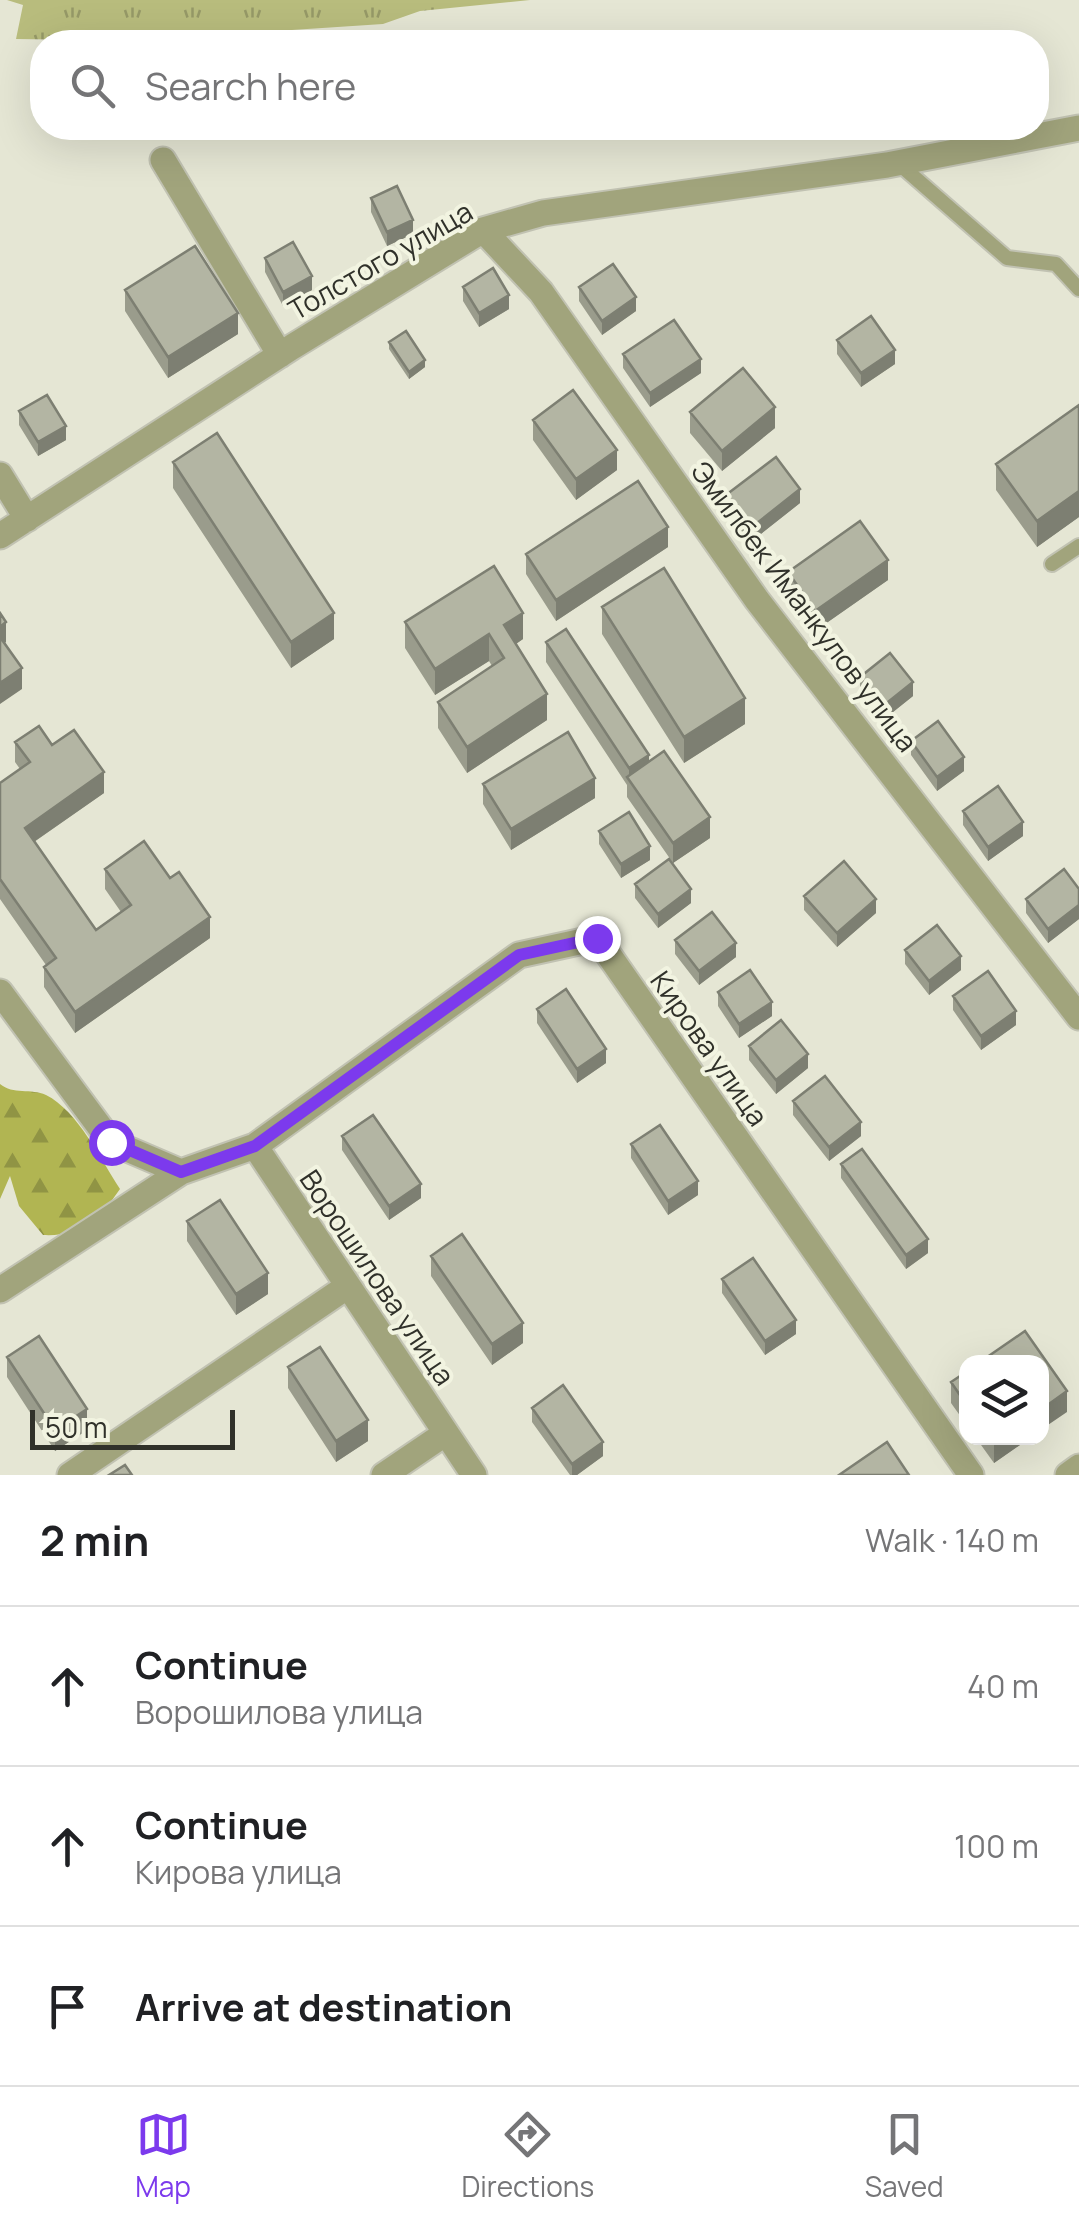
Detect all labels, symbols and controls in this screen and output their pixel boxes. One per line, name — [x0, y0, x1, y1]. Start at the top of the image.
search box — [30, 30, 1049, 140]
icon: search — [65, 58, 120, 113]
text: Search here — [145, 59, 356, 111]
street label: Толстого улица — [281, 192, 479, 328]
street label: Эмилбек Иманкулов улица — [683, 453, 927, 759]
route end — [575, 916, 621, 962]
street label: Кирова улица — [643, 963, 777, 1133]
route start — [89, 1120, 135, 1166]
street label: Ворошилова улица — [292, 1162, 464, 1392]
map controls — [959, 1355, 1049, 1445]
button: layers — [959, 1355, 1049, 1445]
scale bar — [30, 1405, 235, 1450]
text: 50 m — [45, 1408, 108, 1446]
text: 2 min — [40, 1511, 149, 1569]
text: Walk · 140 m — [865, 1518, 1039, 1562]
text: Continue — [135, 1638, 308, 1690]
icon: ahead — [40, 1659, 95, 1714]
text: 40 m — [967, 1664, 1039, 1708]
text: Ворошилова улица — [135, 1690, 423, 1734]
text: Continue — [135, 1798, 308, 1850]
icon: ahead — [40, 1819, 95, 1874]
text: 100 m — [954, 1824, 1039, 1868]
text: Кирова улица — [135, 1850, 342, 1894]
icon: arrive — [40, 1979, 95, 2034]
text: Arrive at destination — [135, 1980, 512, 2032]
tab: Map — [135, 2107, 191, 2205]
tab: Directions — [462, 2107, 594, 2205]
tab: Saved — [865, 2107, 944, 2205]

